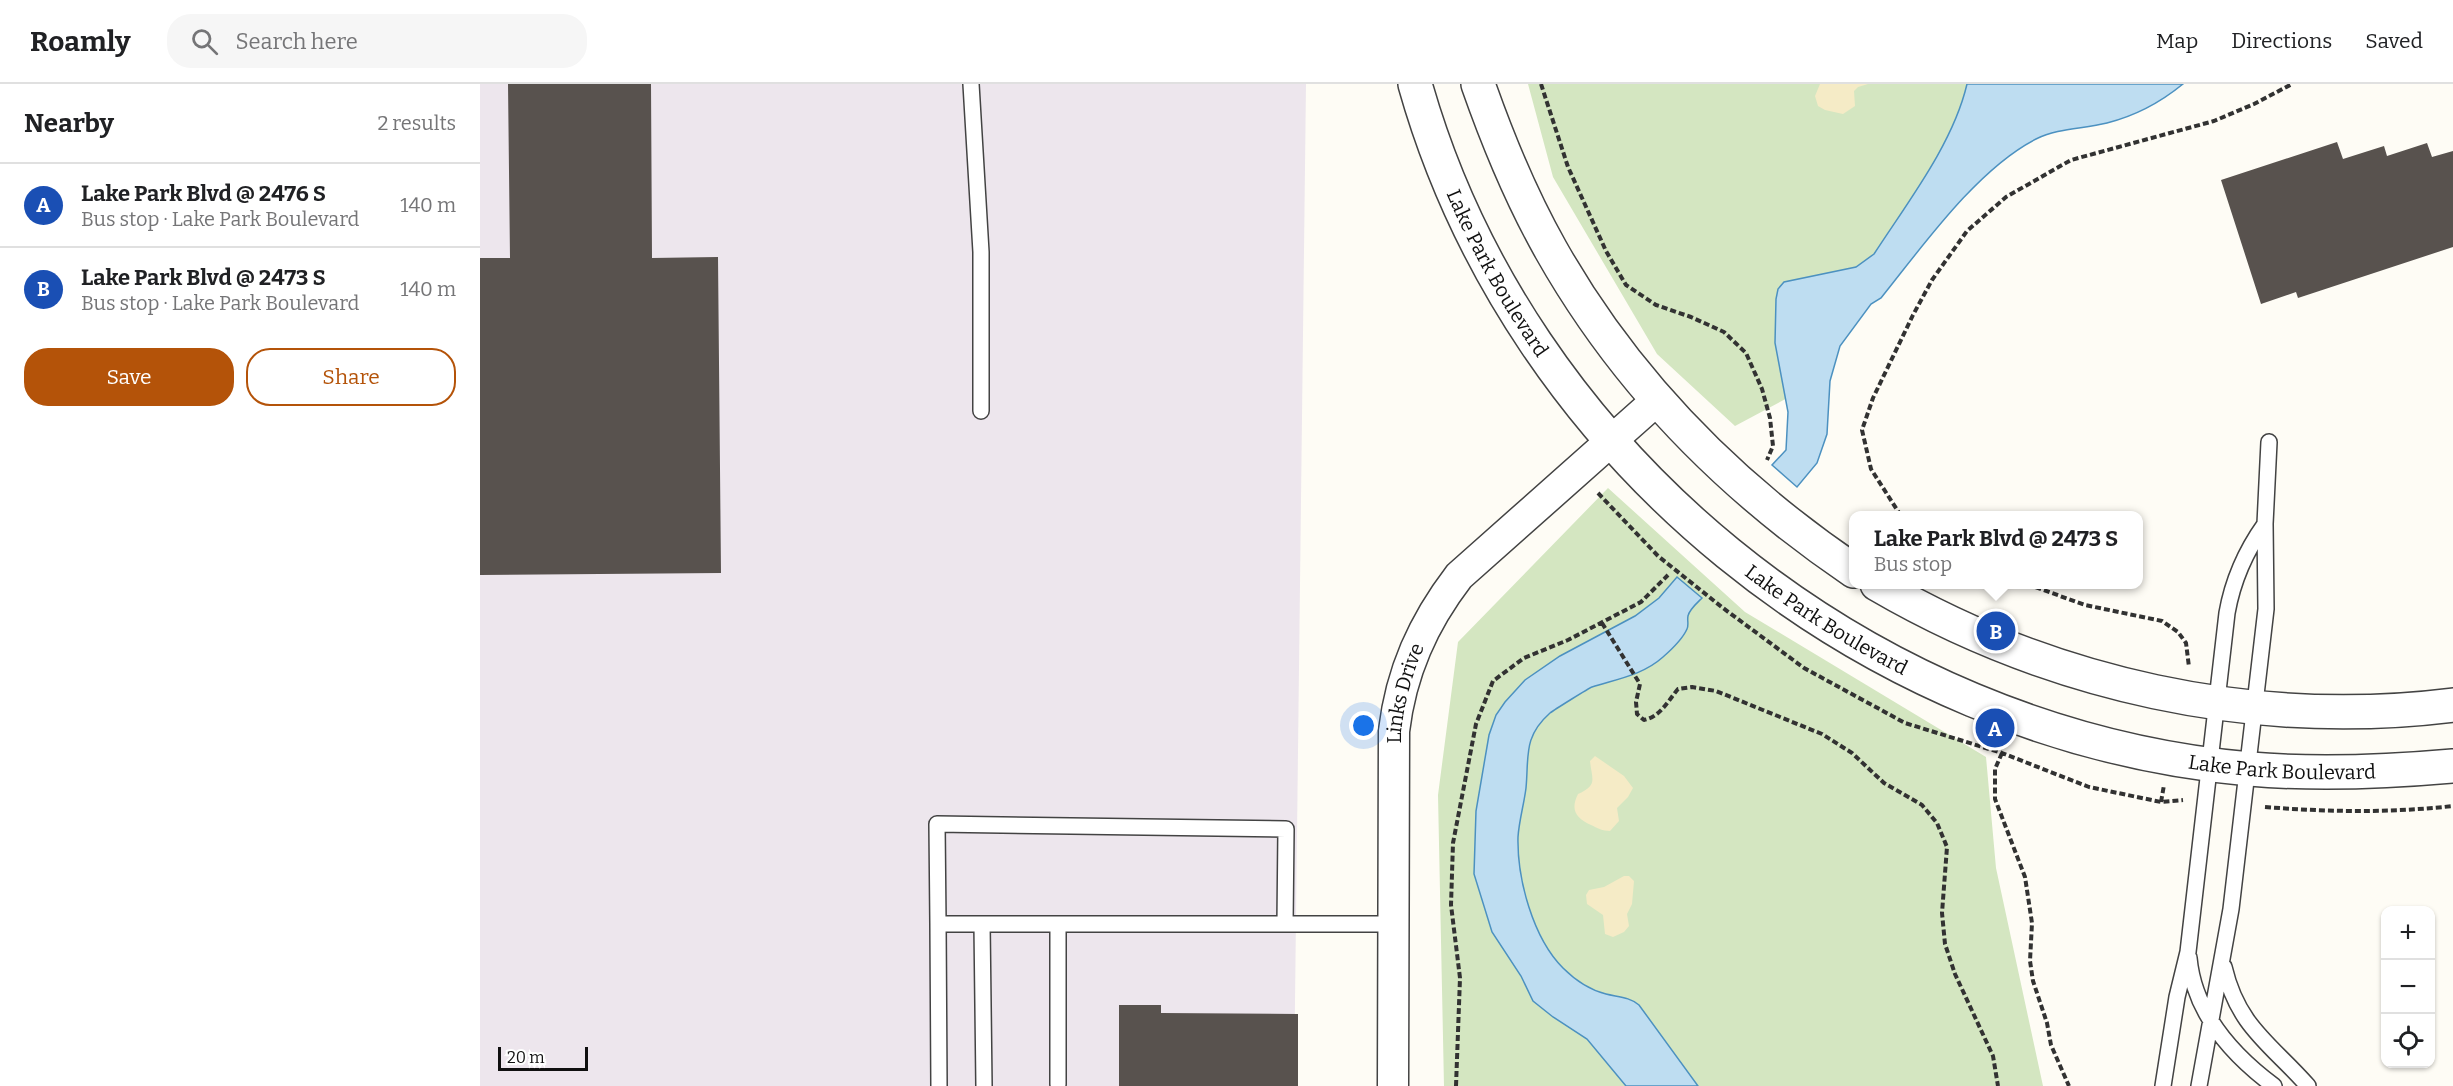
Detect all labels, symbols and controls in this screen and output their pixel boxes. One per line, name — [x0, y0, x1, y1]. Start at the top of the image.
search box — [167, 14, 587, 68]
text: Roamly — [30, 25, 131, 58]
icon: search — [188, 25, 221, 58]
text: Search here — [236, 28, 358, 55]
text: Map — [2156, 28, 2198, 54]
text: Directions — [2231, 28, 2332, 54]
text: Saved — [2365, 28, 2423, 54]
text: Nearby — [24, 108, 114, 139]
text: 2 results — [377, 111, 456, 135]
text: Lake Park Blvd @ 2476 S — [81, 180, 326, 207]
street label: Lake Park Boulevard — [1442, 186, 1554, 361]
text: A — [36, 193, 51, 217]
text: 140 m — [400, 193, 456, 217]
text: Bus stop · Lake Park Boulevard — [81, 207, 359, 231]
text: Lake Park Blvd @ 2473 S — [81, 264, 326, 291]
text: B — [37, 277, 50, 301]
text: 140 m — [400, 277, 456, 301]
text: Bus stop · Lake Park Boulevard — [81, 291, 359, 315]
button: Save — [24, 348, 234, 406]
button: Share — [246, 348, 456, 406]
popup — [1849, 511, 2143, 589]
text: Lake Park Blvd @ 2473 S — [1874, 525, 2118, 552]
text: Bus stop — [1874, 552, 1952, 576]
street label: Lake Park Boulevard — [1741, 559, 1912, 680]
pin: B — [1976, 608, 2016, 654]
street label: Links Drive — [1382, 639, 1429, 744]
pin: A — [1976, 706, 2014, 750]
your location — [1349, 711, 1378, 740]
street label: Lake Park Boulevard — [2187, 750, 2376, 784]
map controls — [2381, 906, 2435, 1068]
button: + — [2381, 906, 2435, 960]
button: − — [2381, 960, 2435, 1014]
button: locate — [2381, 1014, 2435, 1068]
scale bar — [498, 1044, 588, 1072]
text: 20 m — [507, 1048, 544, 1067]

